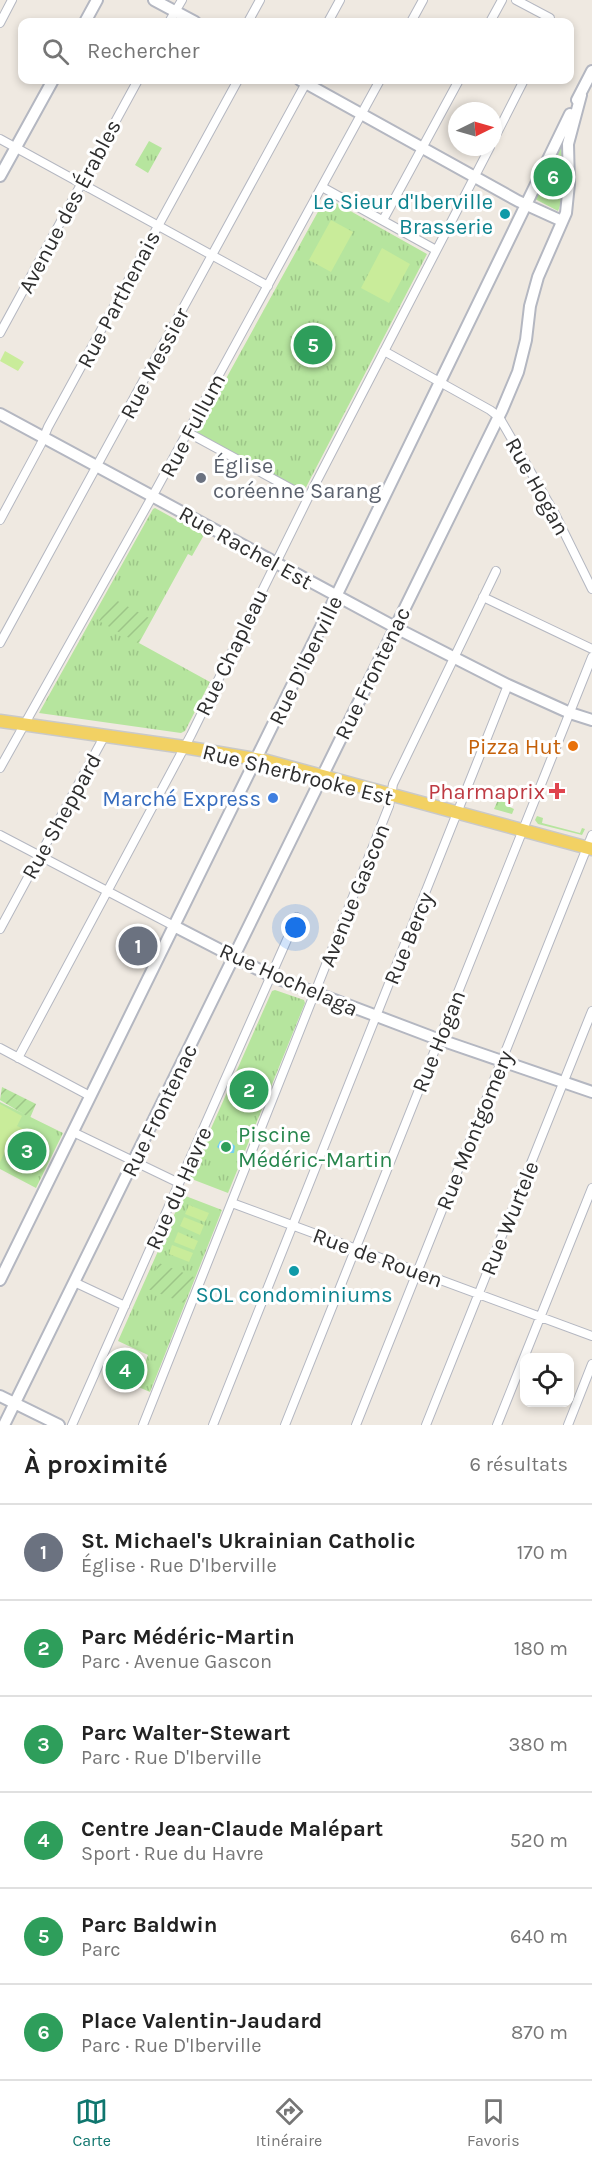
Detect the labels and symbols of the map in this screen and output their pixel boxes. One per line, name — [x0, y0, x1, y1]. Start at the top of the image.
north arrow — [448, 102, 502, 156]
street label: Avenue des Érables — [12, 115, 127, 298]
pin: 6 — [534, 154, 572, 200]
place label: Le Sieur d'Iberville Brasserie — [313, 189, 493, 240]
marker: Le Sieur d'Iberville Brasserie — [498, 207, 512, 221]
street label: Rue Parthenais — [72, 226, 166, 373]
street label: Rue Messier — [115, 303, 195, 424]
pin: 5 — [294, 322, 332, 368]
street label: Rue Fullum — [155, 369, 231, 482]
street label: Rue Hogan — [500, 433, 575, 540]
place label: Église coréenne Sarang — [213, 452, 382, 504]
marker: Église coréenne Sarang — [194, 471, 208, 485]
street label: Rue Rachel Est — [174, 501, 317, 595]
street label: Rue Chapleau — [190, 585, 274, 720]
street label: Rue D'Iberville — [263, 592, 348, 729]
street label: Rue Frontenac — [330, 603, 416, 744]
place label: Pizza Hut — [468, 734, 561, 760]
street label: Rue Sherbrooke Est — [200, 739, 396, 811]
marker: Pizza Hut — [566, 739, 580, 753]
street label: Rue Sheppard — [17, 749, 107, 884]
place label: Pharmaprix — [428, 779, 545, 805]
marker: Pharmaprix — [550, 784, 564, 798]
place label: Marché Express — [102, 786, 261, 812]
marker: Marché Express — [266, 791, 280, 805]
street label: Avenue Gascon — [314, 820, 395, 971]
street label: Rue Bercy — [379, 888, 439, 989]
your location — [281, 913, 310, 942]
pin: 1 — [118, 924, 158, 968]
street label: Rue Hochelaga — [215, 938, 362, 1022]
street label: Rue Hogan — [407, 987, 471, 1096]
street label: Rue Frontenac — [117, 1040, 203, 1181]
street label: Rue Montgomery — [431, 1047, 519, 1214]
pin: 2 — [230, 1068, 268, 1112]
place label: Piscine Médéric-Martin — [238, 1122, 393, 1173]
street label: Rue du Havre — [140, 1123, 218, 1254]
pin: 3 — [8, 1128, 46, 1174]
marker: Piscine Médéric-Martin — [219, 1140, 233, 1154]
street label: Rue Wurtele — [475, 1158, 545, 1279]
street label: Rue de Rouen — [309, 1222, 446, 1293]
marker: SOL condominiums — [287, 1264, 301, 1278]
place label: SOL condominiums — [195, 1282, 393, 1308]
pin: 4 — [106, 1348, 144, 1392]

